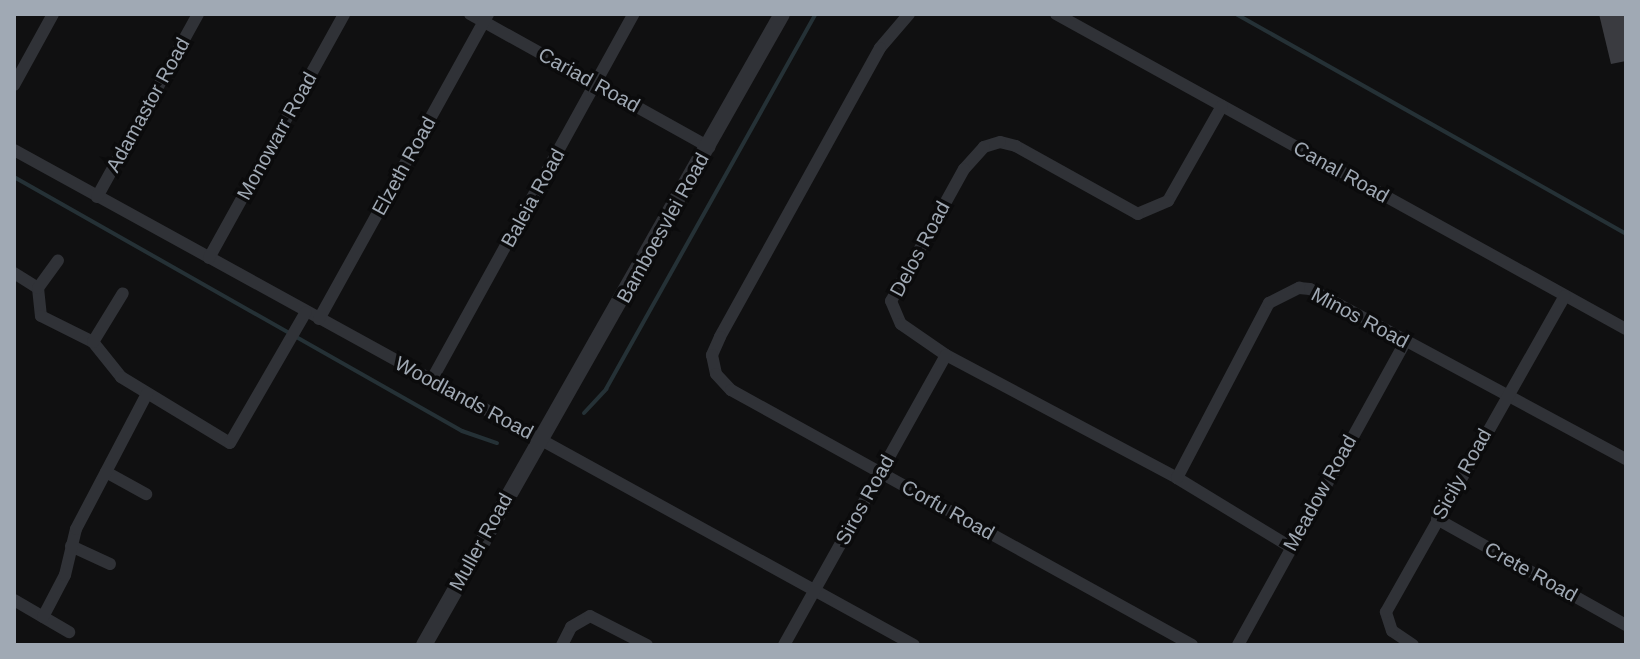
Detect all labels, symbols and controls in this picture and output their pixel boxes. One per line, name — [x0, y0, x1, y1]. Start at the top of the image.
street label: Adamastor Road — [101, 34, 195, 176]
street label: Cariad Road — [534, 42, 644, 118]
street label: Monowarr Road — [232, 68, 322, 204]
street label: Elzeth Road — [367, 113, 441, 219]
street label: Canal Road — [1289, 136, 1393, 208]
street label: Baleia Road — [496, 145, 570, 251]
street label: Bamboesvlei Road — [612, 149, 714, 307]
street label: Delos Road — [885, 197, 955, 301]
street label: Minos Road — [1307, 282, 1413, 354]
street label: Woodlands Road — [391, 351, 537, 445]
street label: Sicily Road — [1427, 424, 1497, 524]
street label: Meadow Road — [1278, 431, 1362, 555]
street label: Siros Road — [831, 451, 899, 549]
street label: Corfu Road — [897, 475, 999, 545]
street label: Muller Road — [444, 489, 518, 595]
street label: Crete Road — [1480, 537, 1582, 607]

